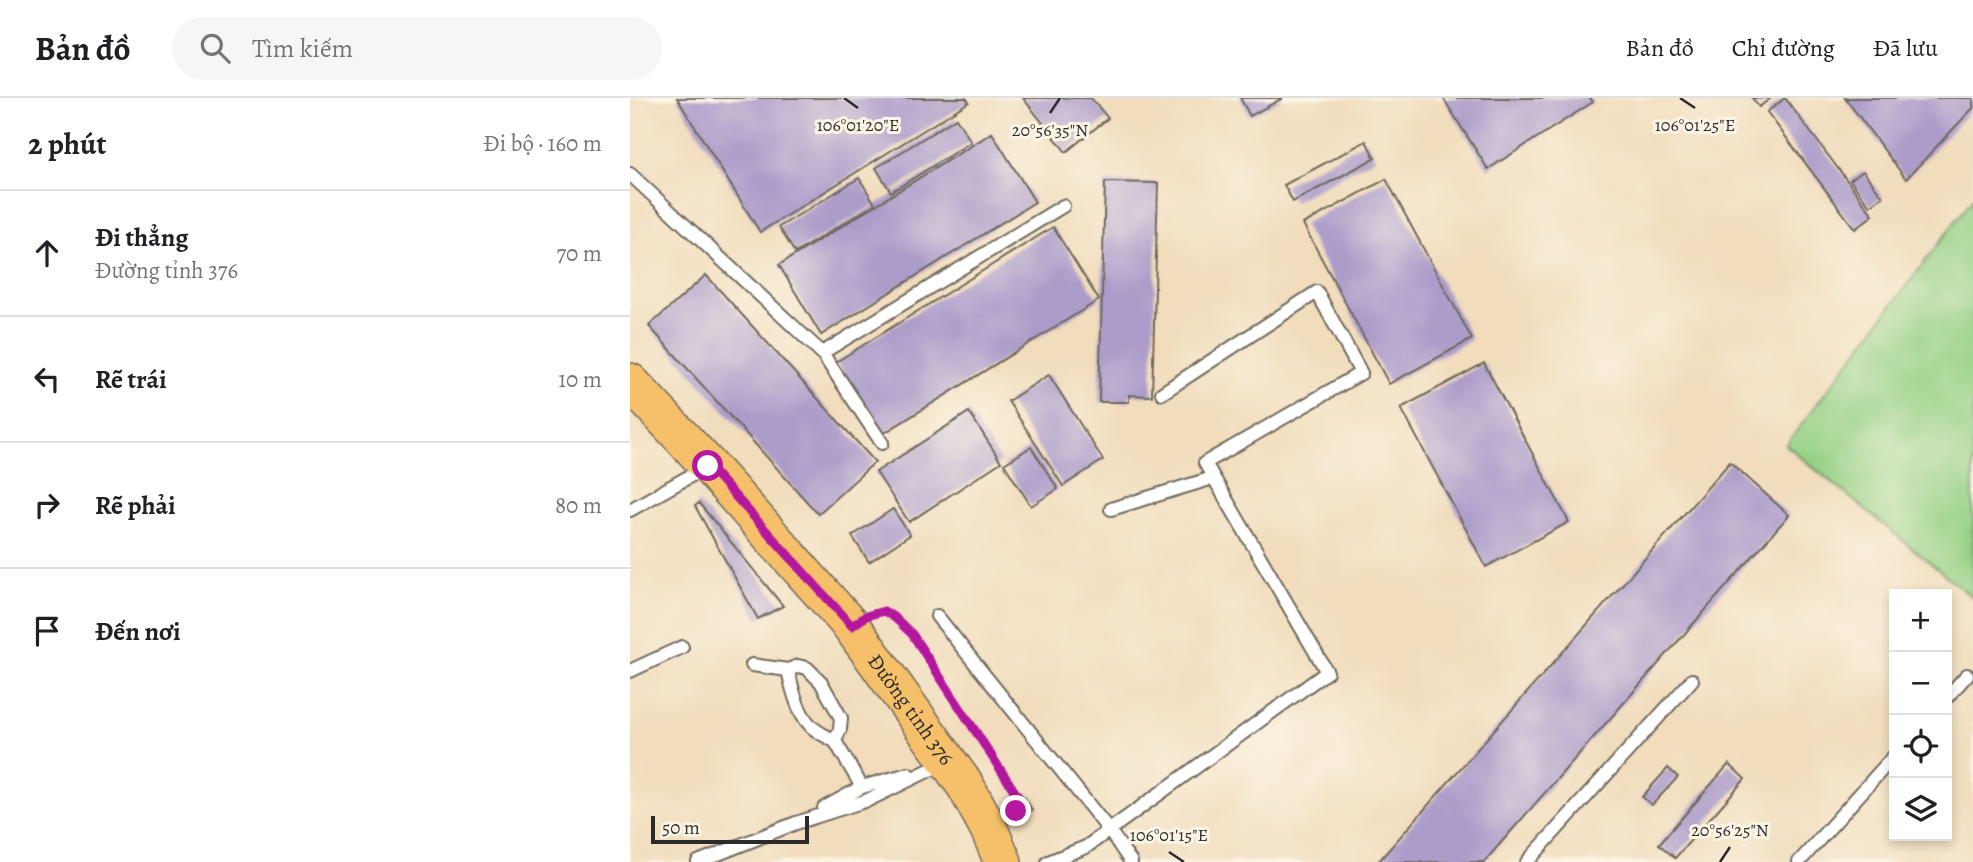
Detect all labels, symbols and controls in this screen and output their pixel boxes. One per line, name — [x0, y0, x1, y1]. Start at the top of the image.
search box — [172, 17, 662, 80]
text: Bản đồ — [35, 26, 130, 71]
icon: search — [196, 29, 234, 67]
text: Tìm kiếm — [252, 31, 353, 66]
text: Bản đồ — [1626, 32, 1694, 64]
text: Chỉ đường — [1732, 32, 1835, 64]
text: Đã lưu — [1873, 32, 1938, 64]
text: 106°01'20"E — [817, 113, 899, 137]
text: 106°01'25"E — [1655, 113, 1735, 137]
text: 20°56'35"N — [1012, 118, 1088, 142]
text: 2 phút — [28, 124, 106, 164]
text: Đi bộ · 160 m — [483, 128, 602, 159]
text: Đi thẳng — [95, 220, 189, 255]
icon: ahead — [28, 234, 66, 272]
text: 70 m — [556, 238, 602, 269]
text: Đường tỉnh 376 — [95, 255, 238, 286]
icon: left — [28, 360, 66, 398]
text: Rẽ trái — [95, 362, 167, 397]
text: 10 m — [558, 364, 602, 395]
route start — [692, 450, 723, 481]
icon: right — [28, 486, 66, 524]
text: Rẽ phải — [95, 488, 176, 523]
text: 80 m — [555, 490, 602, 521]
map controls — [1889, 589, 1952, 841]
button: + — [1889, 589, 1952, 652]
icon: arrive — [28, 612, 66, 650]
text: Đến nơi — [95, 614, 181, 649]
street label: Đường tỉnh 376 — [861, 648, 961, 771]
button: − — [1889, 652, 1952, 715]
button: locate — [1889, 715, 1952, 778]
button: layers — [1889, 778, 1952, 841]
route end — [1000, 795, 1031, 826]
scale bar — [651, 813, 808, 845]
text: 50 m — [662, 815, 700, 841]
text: 20°56'25"N — [1691, 818, 1769, 842]
text: 106°01'15"E — [1130, 823, 1208, 847]

